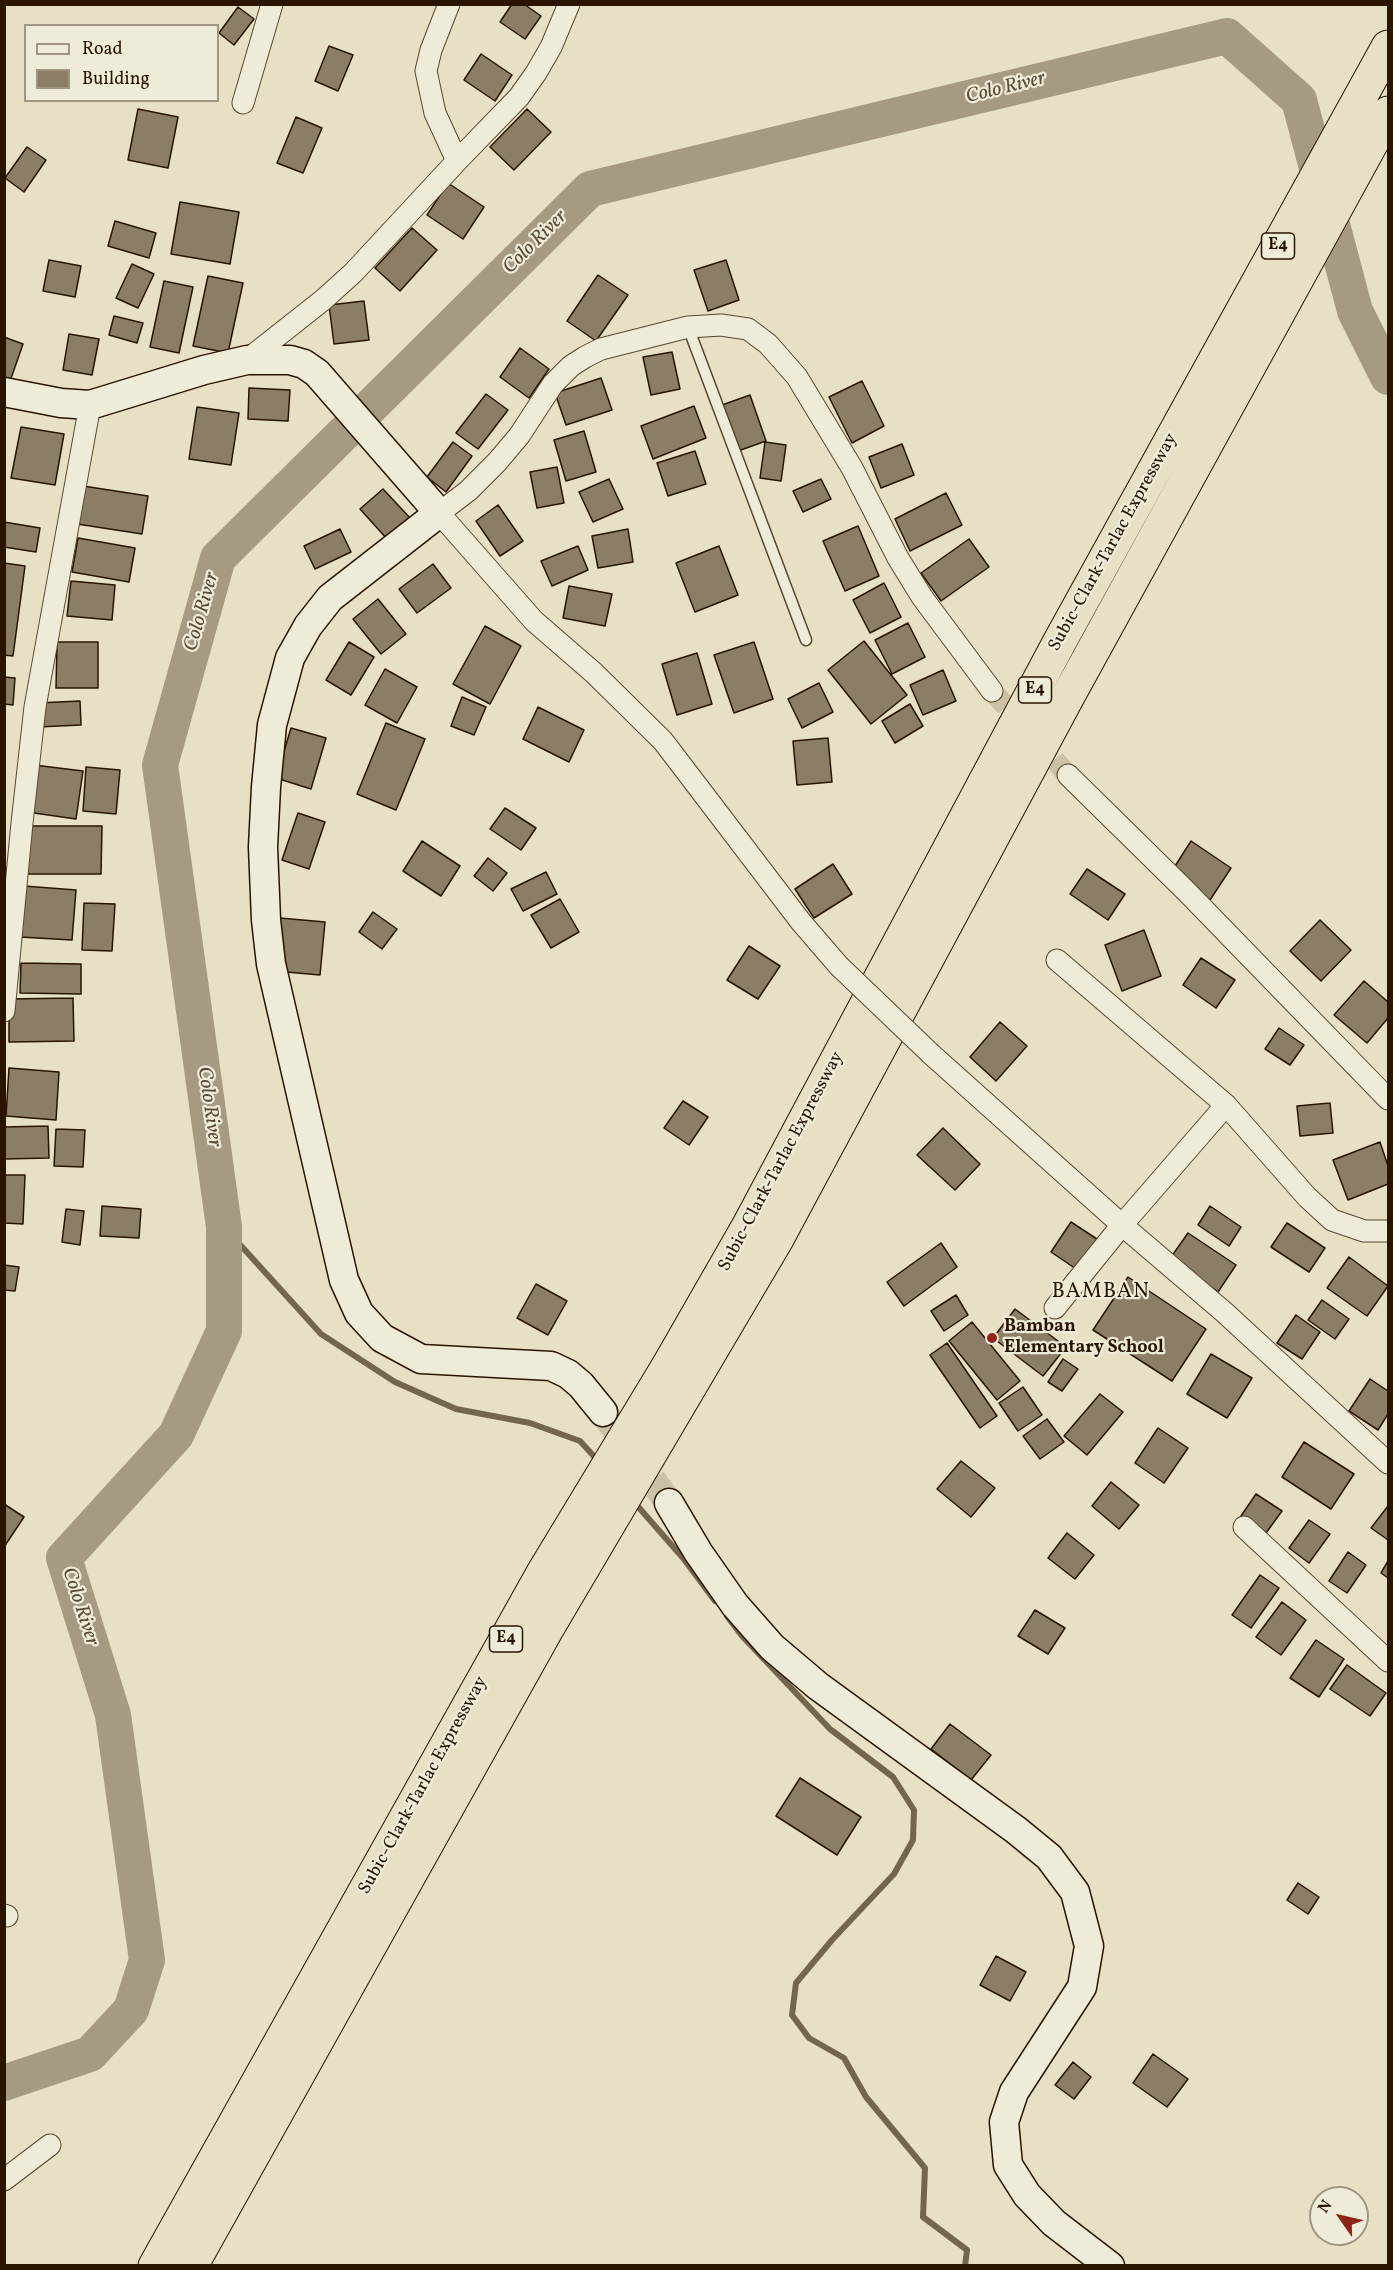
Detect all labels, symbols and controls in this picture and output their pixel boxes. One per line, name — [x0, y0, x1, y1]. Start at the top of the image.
legend — [24, 24, 219, 102]
text: Road — [82, 37, 123, 62]
text: Building — [82, 67, 150, 92]
water label: Colo River — [964, 68, 1048, 110]
water label: Colo River — [499, 206, 573, 280]
road number: E4 — [1262, 233, 1294, 259]
street label: Subic-Clark-Tarlac Expressway — [1045, 430, 1183, 656]
water label: Colo River — [180, 570, 226, 654]
road number: E4 — [1018, 677, 1052, 703]
street label: Subic-Clark-Tarlac Expressway — [715, 1048, 849, 1276]
water label: Colo River — [190, 1065, 226, 1149]
district label: BAMBAN — [1052, 1280, 1150, 1306]
place label: Bamban Elementary School — [1004, 1317, 1164, 1360]
marker: Bamban Elementary School — [985, 1331, 999, 1345]
water label: Colo River — [55, 1565, 103, 1649]
road number: E4 — [490, 1626, 522, 1652]
street label: Subic-Clark-Tarlac Expressway — [355, 1673, 493, 1899]
north arrow — [1309, 2186, 1369, 2246]
text: N — [1313, 2196, 1338, 2218]

